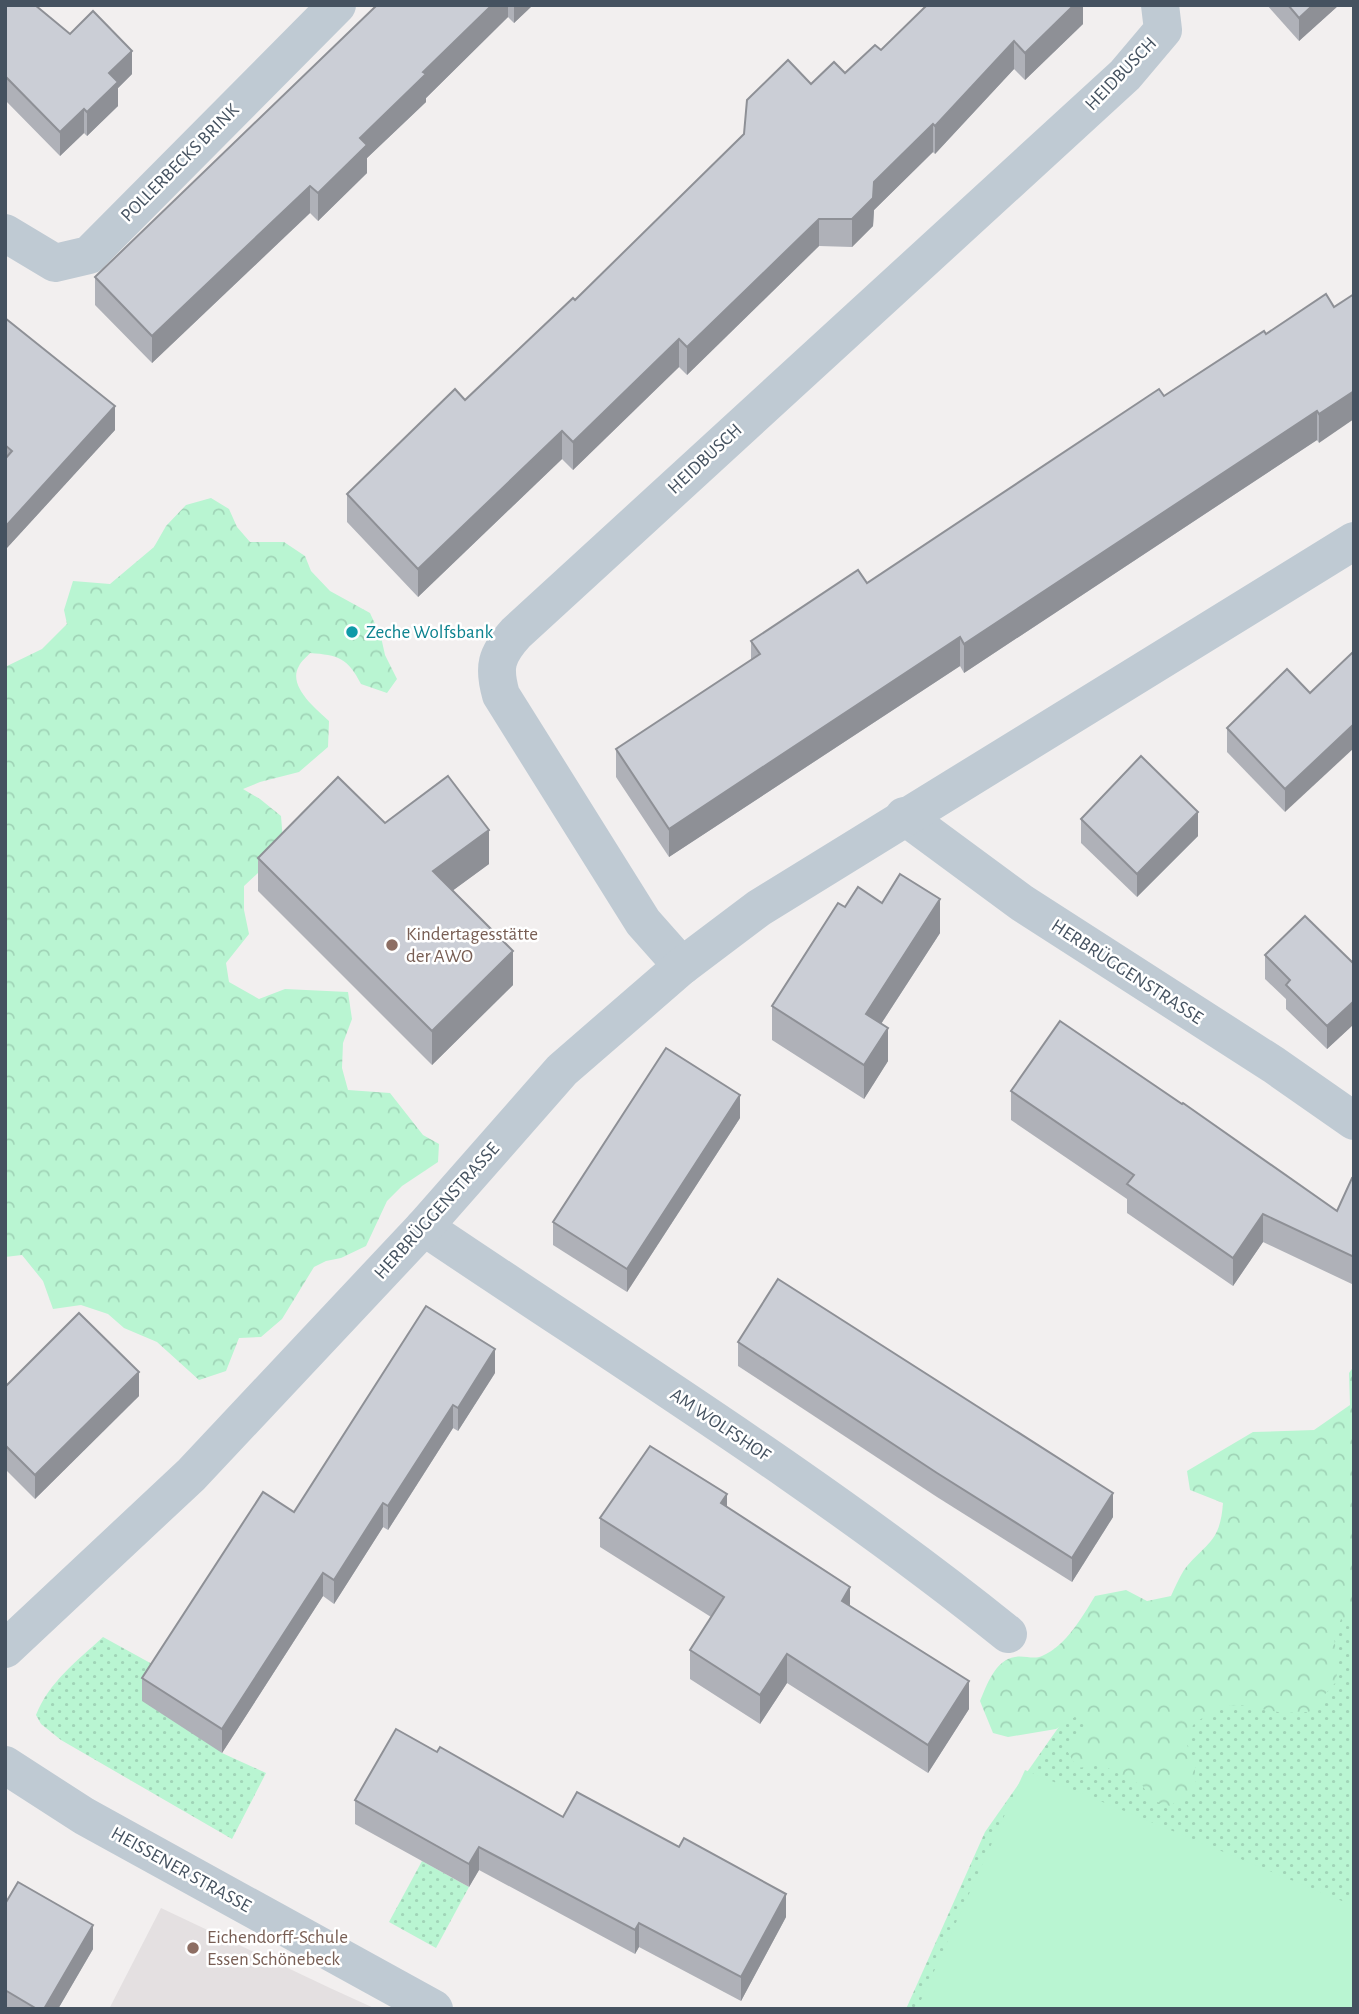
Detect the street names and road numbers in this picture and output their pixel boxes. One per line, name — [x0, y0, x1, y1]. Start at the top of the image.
street label: HEIDBUSCH — [1082, 34, 1160, 114]
street label: POLLERBECKS BRINK — [117, 100, 243, 226]
street label: HEIDBUSCH — [664, 420, 746, 498]
street label: HERBRÜGGENSTRASSE — [1048, 915, 1207, 1028]
street label: HERBRÜGGENSTRASSE — [370, 1138, 503, 1283]
street label: AM WOLFSHOF — [667, 1385, 774, 1466]
street label: HEISSENER STRASSE — [108, 1824, 254, 1916]

